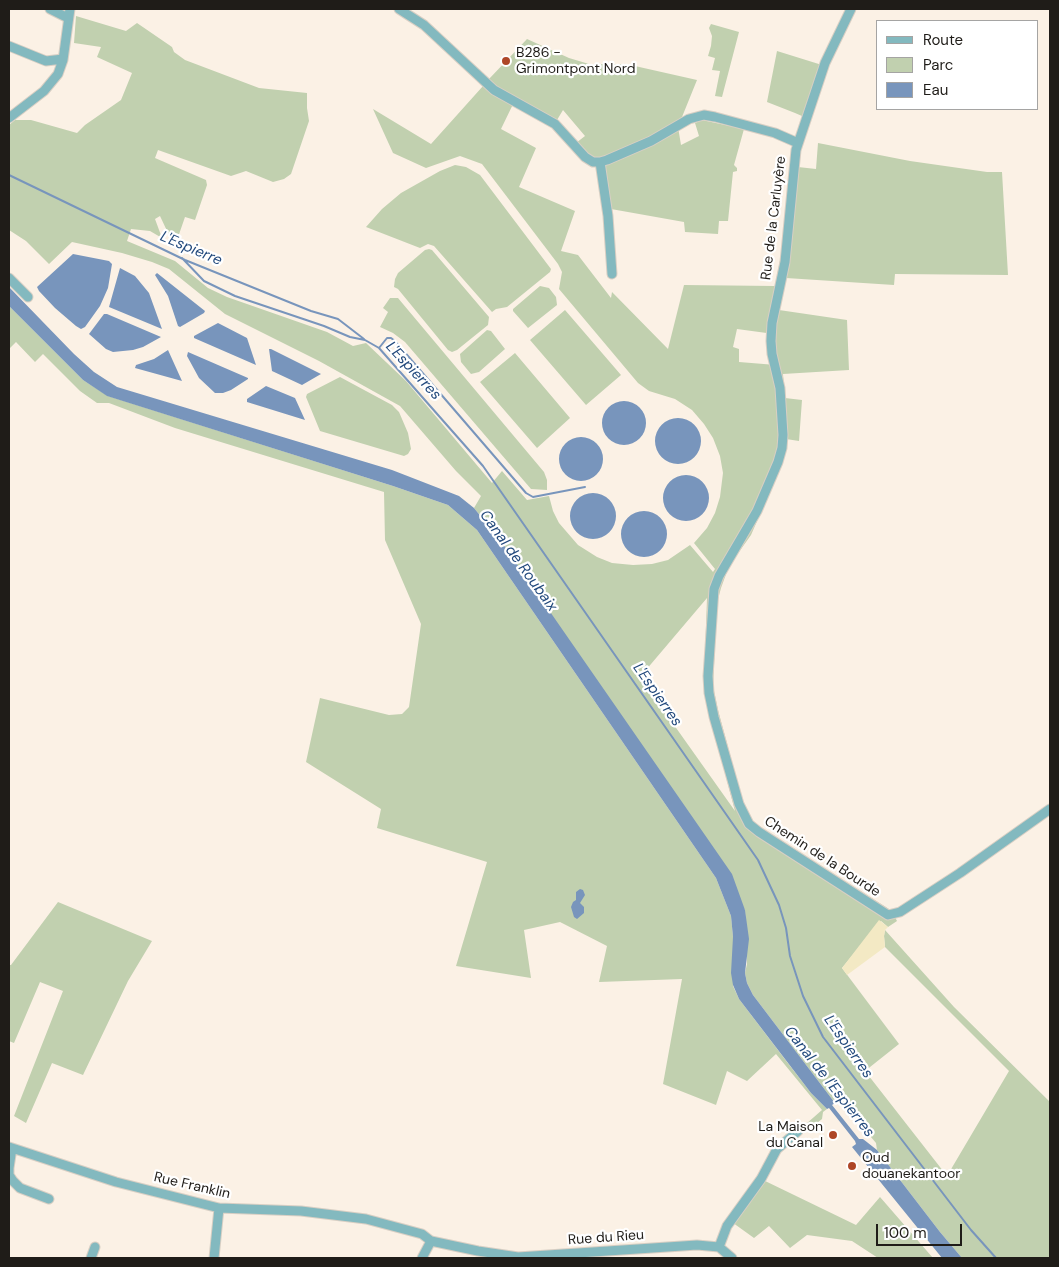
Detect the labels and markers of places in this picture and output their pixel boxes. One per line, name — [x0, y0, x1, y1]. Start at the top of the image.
place label: B286 - Grimontpont Nord — [516, 45, 635, 78]
marker: B286 - Grimontpont Nord — [500, 55, 512, 67]
place label: La Maison du Canal — [758, 1119, 823, 1152]
marker: La Maison du Canal — [827, 1129, 839, 1141]
place label: Oud douanekantoor — [862, 1150, 960, 1182]
marker: Oud douanekantoor — [846, 1160, 858, 1172]

